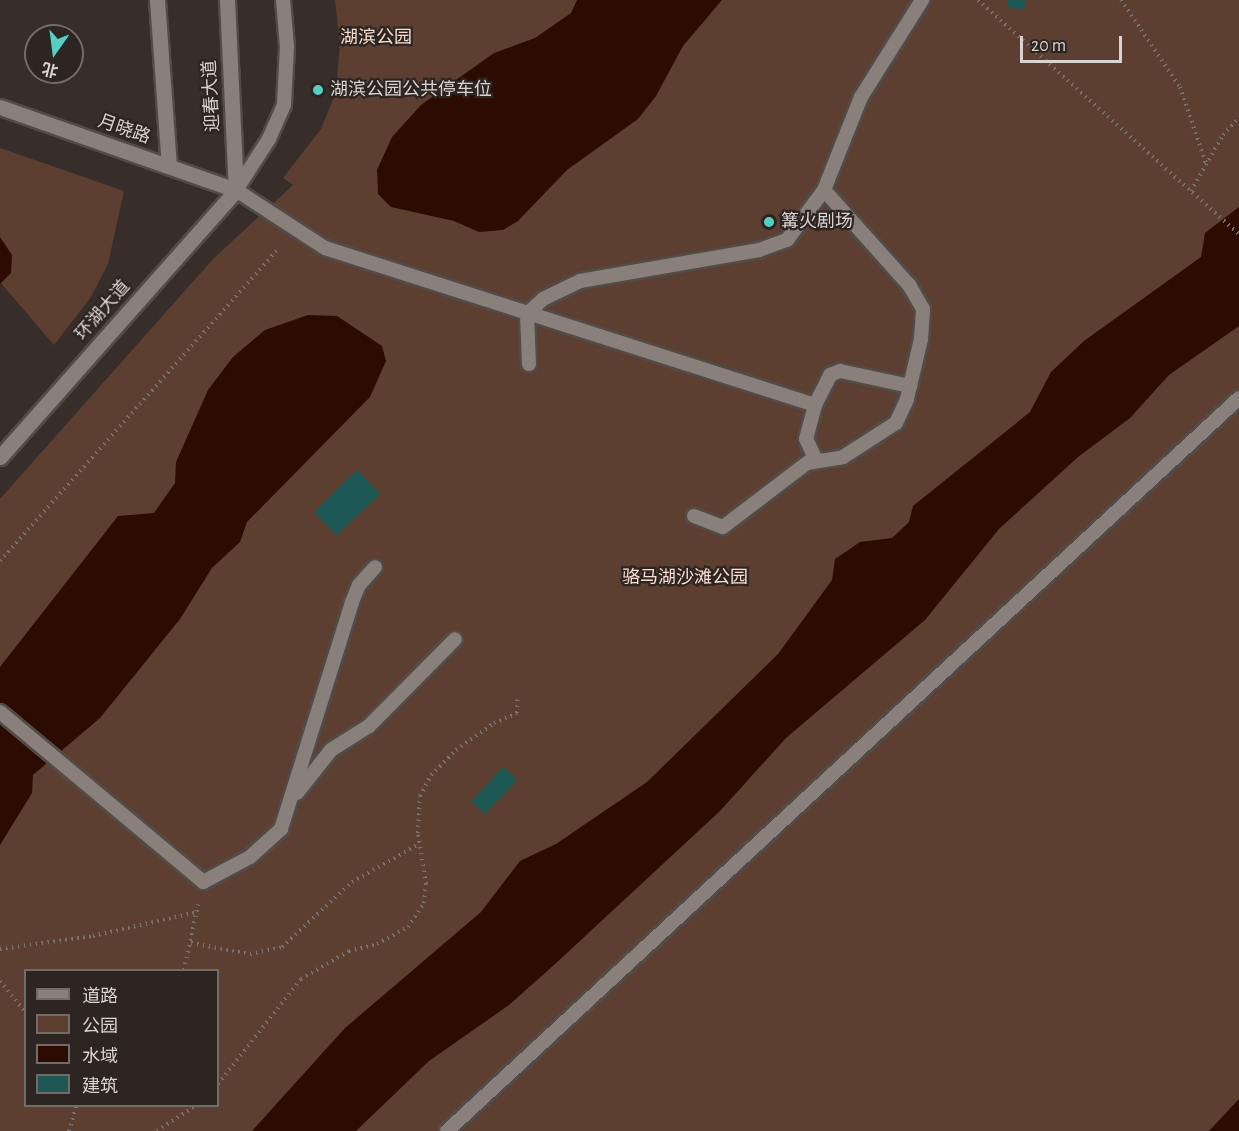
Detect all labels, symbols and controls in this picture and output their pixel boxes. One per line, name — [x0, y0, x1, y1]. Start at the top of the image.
north arrow — [24, 24, 84, 84]
scale bar — [1023, 24, 1125, 62]
park label: 湖滨公园 — [340, 27, 412, 49]
text: 20 m — [1031, 37, 1066, 55]
street label: 迎春大道 — [199, 59, 225, 133]
text: 北 — [40, 60, 60, 79]
place label: 湖滨公园公共停车位 — [330, 79, 492, 101]
marker: 湖滨公园公共停车位 — [311, 83, 325, 97]
street label: 月晓路 — [95, 111, 153, 149]
place label: 篝火剧场 — [781, 211, 853, 233]
marker: 篝火剧场 — [762, 215, 776, 229]
street label: 环湖大道 — [71, 277, 135, 345]
park label: 骆马湖沙滩公园 — [622, 567, 748, 589]
legend — [24, 969, 219, 1107]
text: 道路 — [82, 988, 118, 1006]
text: 公园 — [82, 1018, 118, 1036]
text: 水域 — [82, 1048, 118, 1066]
text: 建筑 — [82, 1078, 118, 1096]

